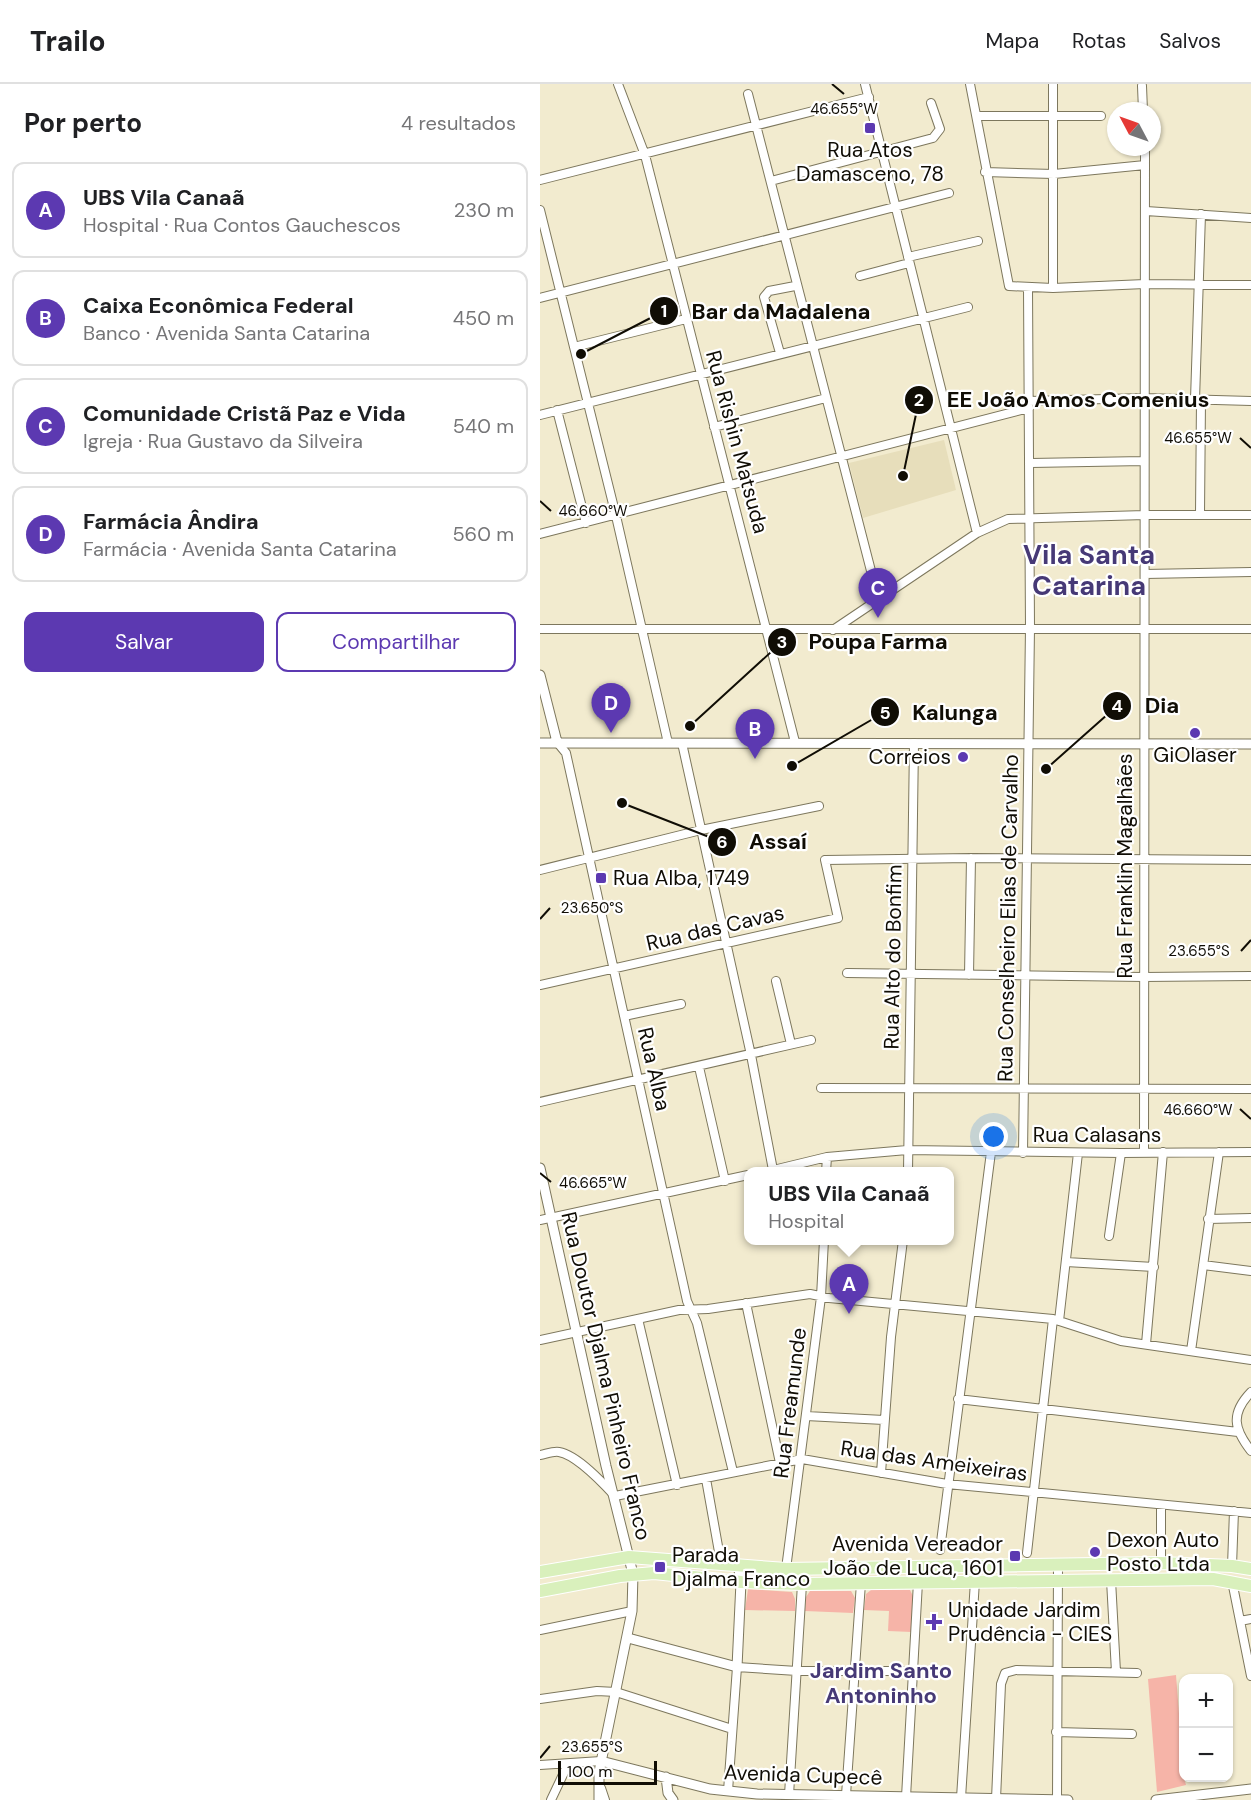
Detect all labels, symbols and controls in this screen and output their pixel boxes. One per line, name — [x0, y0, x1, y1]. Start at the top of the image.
text: Trailo — [30, 23, 106, 60]
text: Mapa — [985, 27, 1039, 55]
text: Rotas — [1072, 27, 1126, 55]
text: Salvos — [1159, 27, 1221, 55]
text: 46.655°W — [810, 99, 878, 119]
north arrow — [1107, 102, 1161, 156]
text: Por perto — [24, 106, 142, 140]
text: 4 resultados — [401, 110, 516, 136]
marker: Rua Atos Damasceno, 78 — [863, 121, 877, 135]
place label: Rua Atos Damasceno, 78 — [796, 136, 944, 188]
text: UBS Vila Canaã — [83, 183, 245, 212]
text: A — [38, 197, 53, 223]
text: 230 m — [454, 197, 514, 223]
text: Hospital · Rua Contos Gauchescos — [83, 212, 401, 238]
text: Caixa Econômica Federal — [83, 291, 354, 320]
callout: Bar da Madalena — [649, 291, 882, 331]
text: Bar da Madalena — [692, 297, 870, 326]
text: 1 — [661, 299, 667, 323]
text: B — [39, 305, 52, 331]
text: 450 m — [453, 305, 514, 331]
text: Banco · Avenida Santa Catarina — [83, 320, 370, 346]
street label: Rua Rishin Matsuda — [699, 347, 775, 537]
callout: EE João Amos Comenius — [904, 380, 1221, 420]
text: EE João Amos Comenius — [947, 385, 1209, 414]
text: 2 — [914, 388, 924, 412]
text: Comunidade Cristã Paz e Vida — [83, 399, 406, 428]
text: C — [38, 413, 53, 439]
text: 540 m — [453, 413, 514, 439]
text: Igreja · Rua Gustavo da Silveira — [83, 428, 363, 454]
text: 46.655°W — [1164, 428, 1232, 448]
text: 46.660°W — [558, 501, 628, 521]
text: Farmácia Ândira — [83, 507, 259, 536]
text: D — [38, 521, 53, 547]
text: 560 m — [452, 521, 514, 547]
text: Farmácia · Avenida Santa Catarina — [83, 536, 397, 562]
district label: Vila Santa Catarina — [1023, 537, 1155, 603]
pin: C — [858, 568, 898, 618]
button: Salvar — [24, 612, 264, 672]
button: Compartilhar — [276, 612, 516, 672]
callout: Poupa Farma — [767, 622, 960, 662]
text: Poupa Farma — [808, 627, 948, 656]
text: 3 — [777, 630, 787, 654]
pin: D — [592, 684, 630, 733]
callout: Dia — [1102, 686, 1191, 726]
text: Dia — [1145, 691, 1179, 720]
callout: Kalunga — [870, 692, 1010, 732]
text: 4 — [1111, 694, 1123, 718]
text: Kalunga — [912, 698, 998, 727]
text: 5 — [879, 701, 891, 725]
pin: B — [736, 710, 774, 759]
marker: GiOlaser — [1188, 726, 1202, 740]
place label: GiOlaser — [1153, 741, 1237, 769]
place label: Correios — [868, 743, 951, 771]
marker: Correios — [956, 750, 970, 764]
street label: Rua Conselheiro Elias de Carvalho — [991, 754, 1025, 1082]
street label: Rua Franklin Magalhães — [1111, 754, 1139, 978]
callout: Assaí — [707, 822, 819, 862]
text: Assaí — [749, 827, 807, 856]
text: 6 — [716, 830, 728, 854]
place label: Rua Alba, 1749 — [613, 864, 750, 892]
street label: Rua Alto do Bonfim — [877, 864, 909, 1050]
marker: Rua Alba, 1749 — [594, 871, 608, 885]
text: 23.650°S — [561, 898, 623, 918]
street label: Rua das Cavas — [643, 899, 787, 957]
text: 23.655°S — [1168, 941, 1230, 961]
street label: Rua Alba — [631, 1025, 677, 1113]
text: 46.660°W — [1163, 1100, 1233, 1120]
street label: Rua Calasans — [1033, 1121, 1161, 1149]
your location — [979, 1122, 1008, 1151]
popup — [744, 1167, 954, 1245]
text: 46.665°W — [559, 1173, 627, 1193]
text: UBS Vila Canaã — [768, 1179, 930, 1208]
text: Hospital — [768, 1208, 844, 1234]
street label: Rua Doutor Djalma Pinheiro Franco — [555, 1209, 657, 1543]
pin: A — [830, 1264, 868, 1314]
street label: Rua Freamunde — [767, 1326, 813, 1480]
street label: Rua das Ameixeiras — [839, 1434, 1029, 1488]
place label: Dexon Auto Posto Ltda — [1107, 1526, 1219, 1578]
place label: Avenida Vereador João de Luca, 1601 — [823, 1530, 1003, 1582]
place label: Parada Djalma Franco — [672, 1541, 810, 1593]
marker: Dexon Auto Posto Ltda — [1088, 1545, 1102, 1559]
marker: Avenida Vereador João de Luca, 1601 — [1008, 1549, 1022, 1563]
marker: Parada Djalma Franco — [653, 1560, 667, 1574]
place label: Unidade Jardim Prudência - CIES — [948, 1596, 1112, 1648]
marker: Unidade Jardim Prudência - CIES — [925, 1613, 943, 1631]
district label: Jardim Santo Antoninho — [810, 1656, 952, 1710]
map controls — [1179, 1674, 1233, 1782]
button: + — [1179, 1674, 1233, 1728]
button: − — [1179, 1728, 1233, 1782]
text: 23.655°S — [561, 1737, 623, 1757]
scale bar — [558, 1758, 657, 1786]
street label: Avenida Cupecê — [723, 1758, 883, 1792]
text: 100 m — [567, 1761, 612, 1782]

